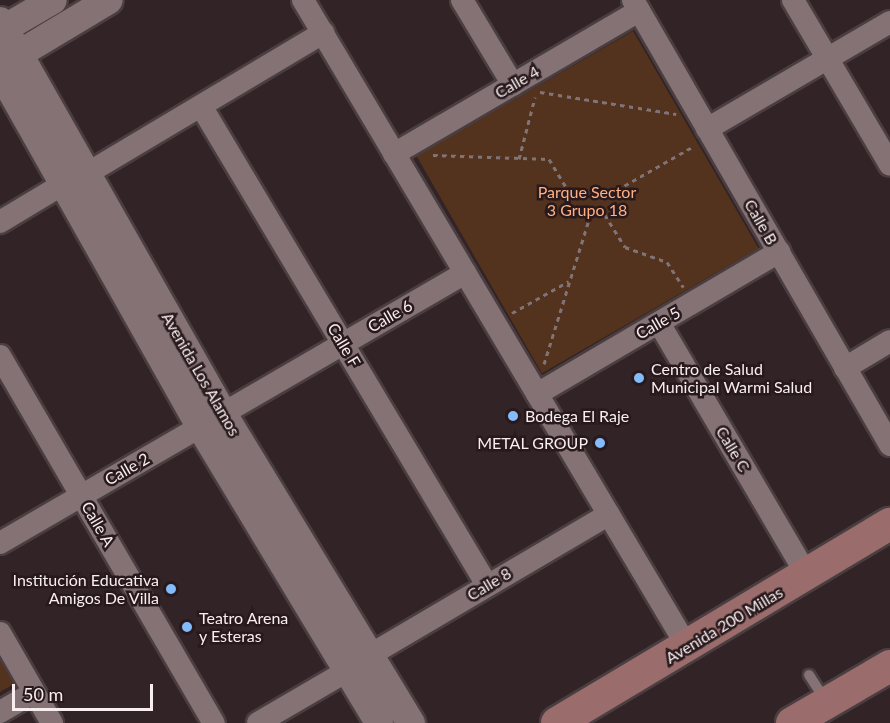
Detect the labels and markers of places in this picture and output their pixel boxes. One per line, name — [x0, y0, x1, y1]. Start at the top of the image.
place label: Centro de Salud Municipal Warmi Salud — [651, 359, 812, 397]
marker: Centro de Salud Municipal Warmi Salud — [632, 371, 646, 385]
place label: Bodega El Raje — [525, 406, 629, 426]
marker: Bodega El Raje — [506, 409, 520, 423]
place label: METAL GROUP — [477, 433, 588, 453]
marker: METAL GROUP — [593, 436, 607, 450]
place label: Institución Educativa Amigos De Villa — [13, 570, 159, 608]
marker: Institución Educativa Amigos De Villa — [164, 582, 178, 596]
place label: Teatro Arena y Esteras — [199, 608, 289, 646]
marker: Teatro Arena y Esteras — [180, 620, 194, 634]

